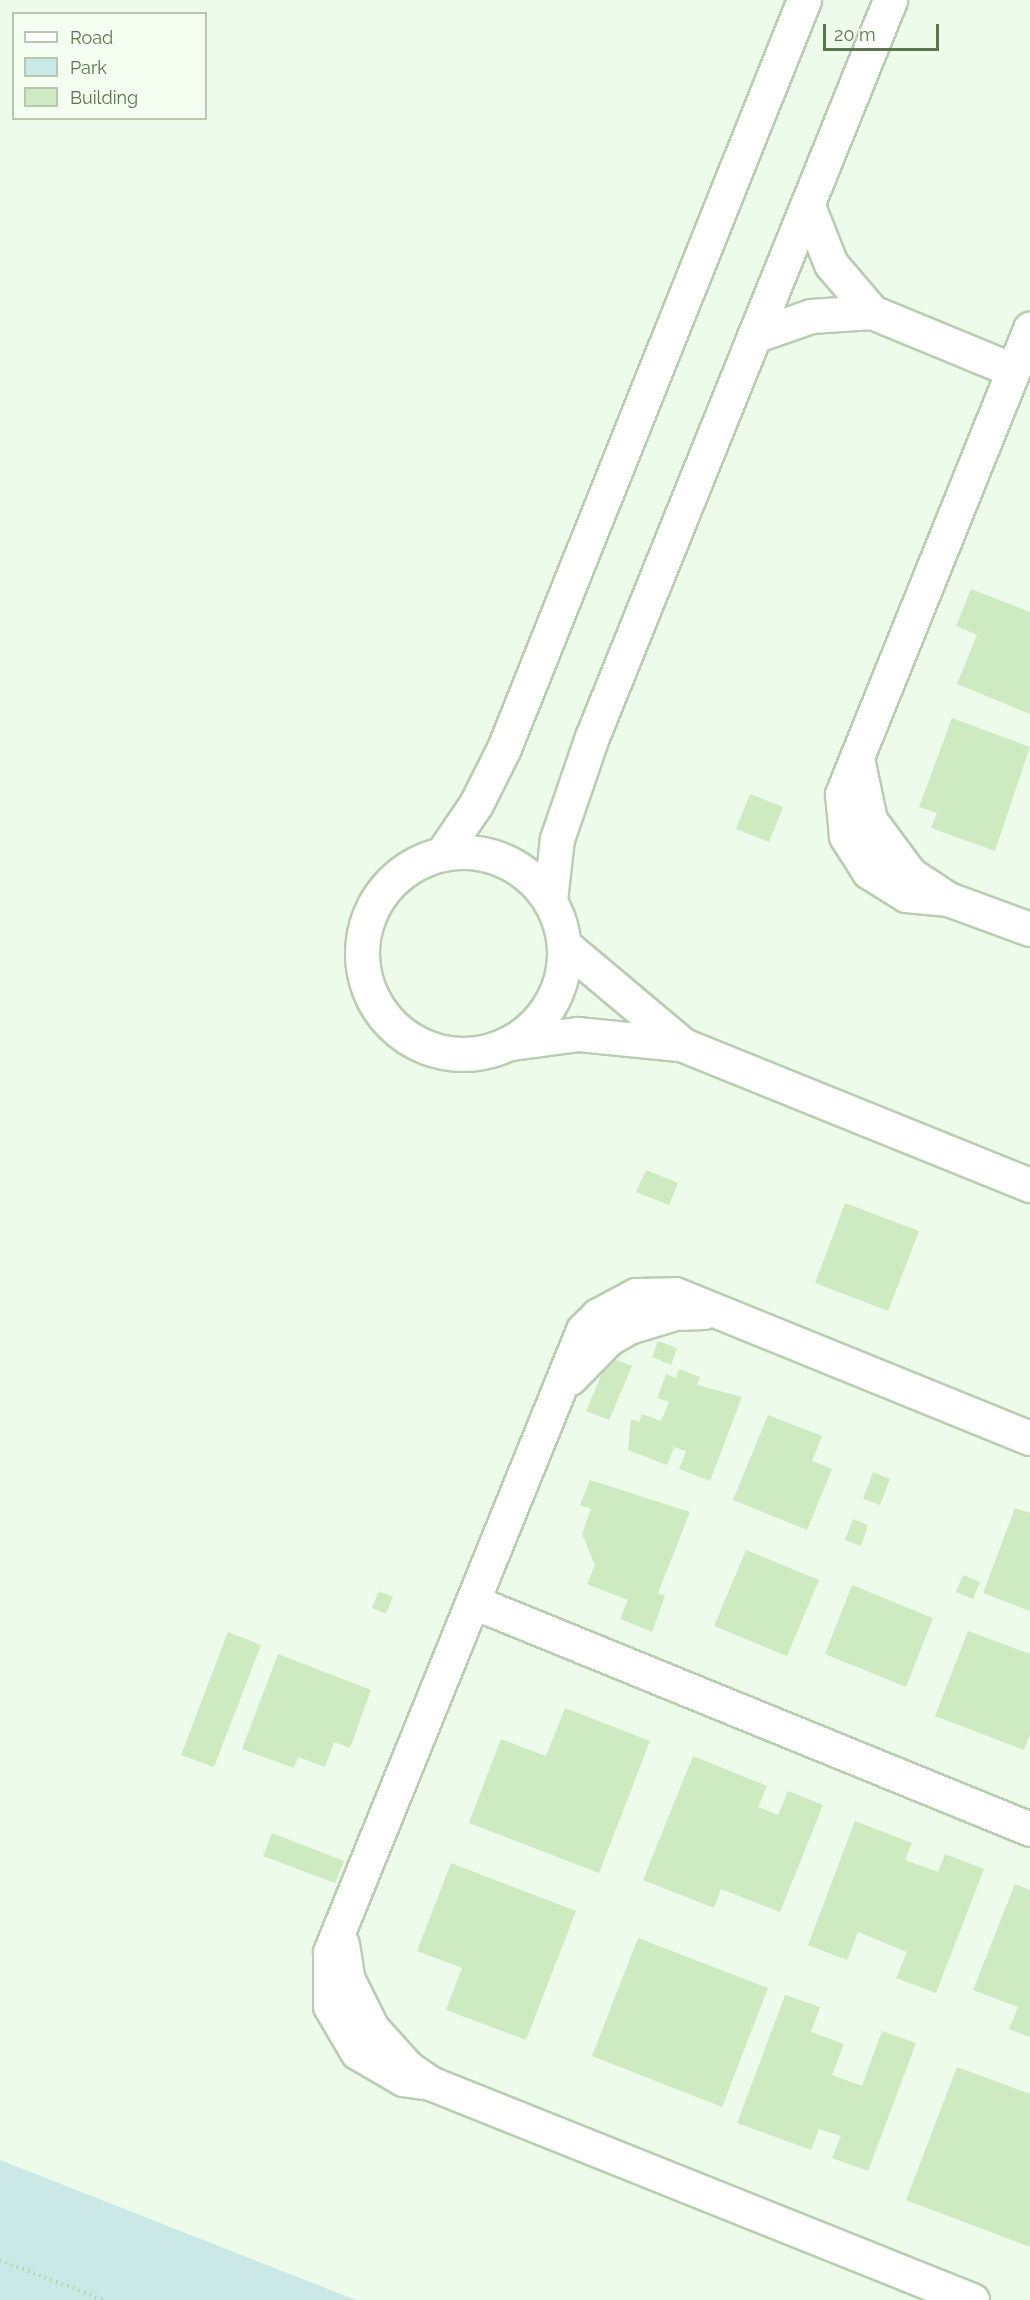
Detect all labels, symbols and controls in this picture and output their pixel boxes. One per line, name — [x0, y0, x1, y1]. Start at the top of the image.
legend — [12, 12, 207, 120]
scale bar — [826, 12, 942, 50]
text: 20 m — [834, 24, 876, 45]
text: Road — [70, 27, 113, 48]
text: Park — [70, 57, 107, 78]
text: Building — [70, 87, 138, 108]

